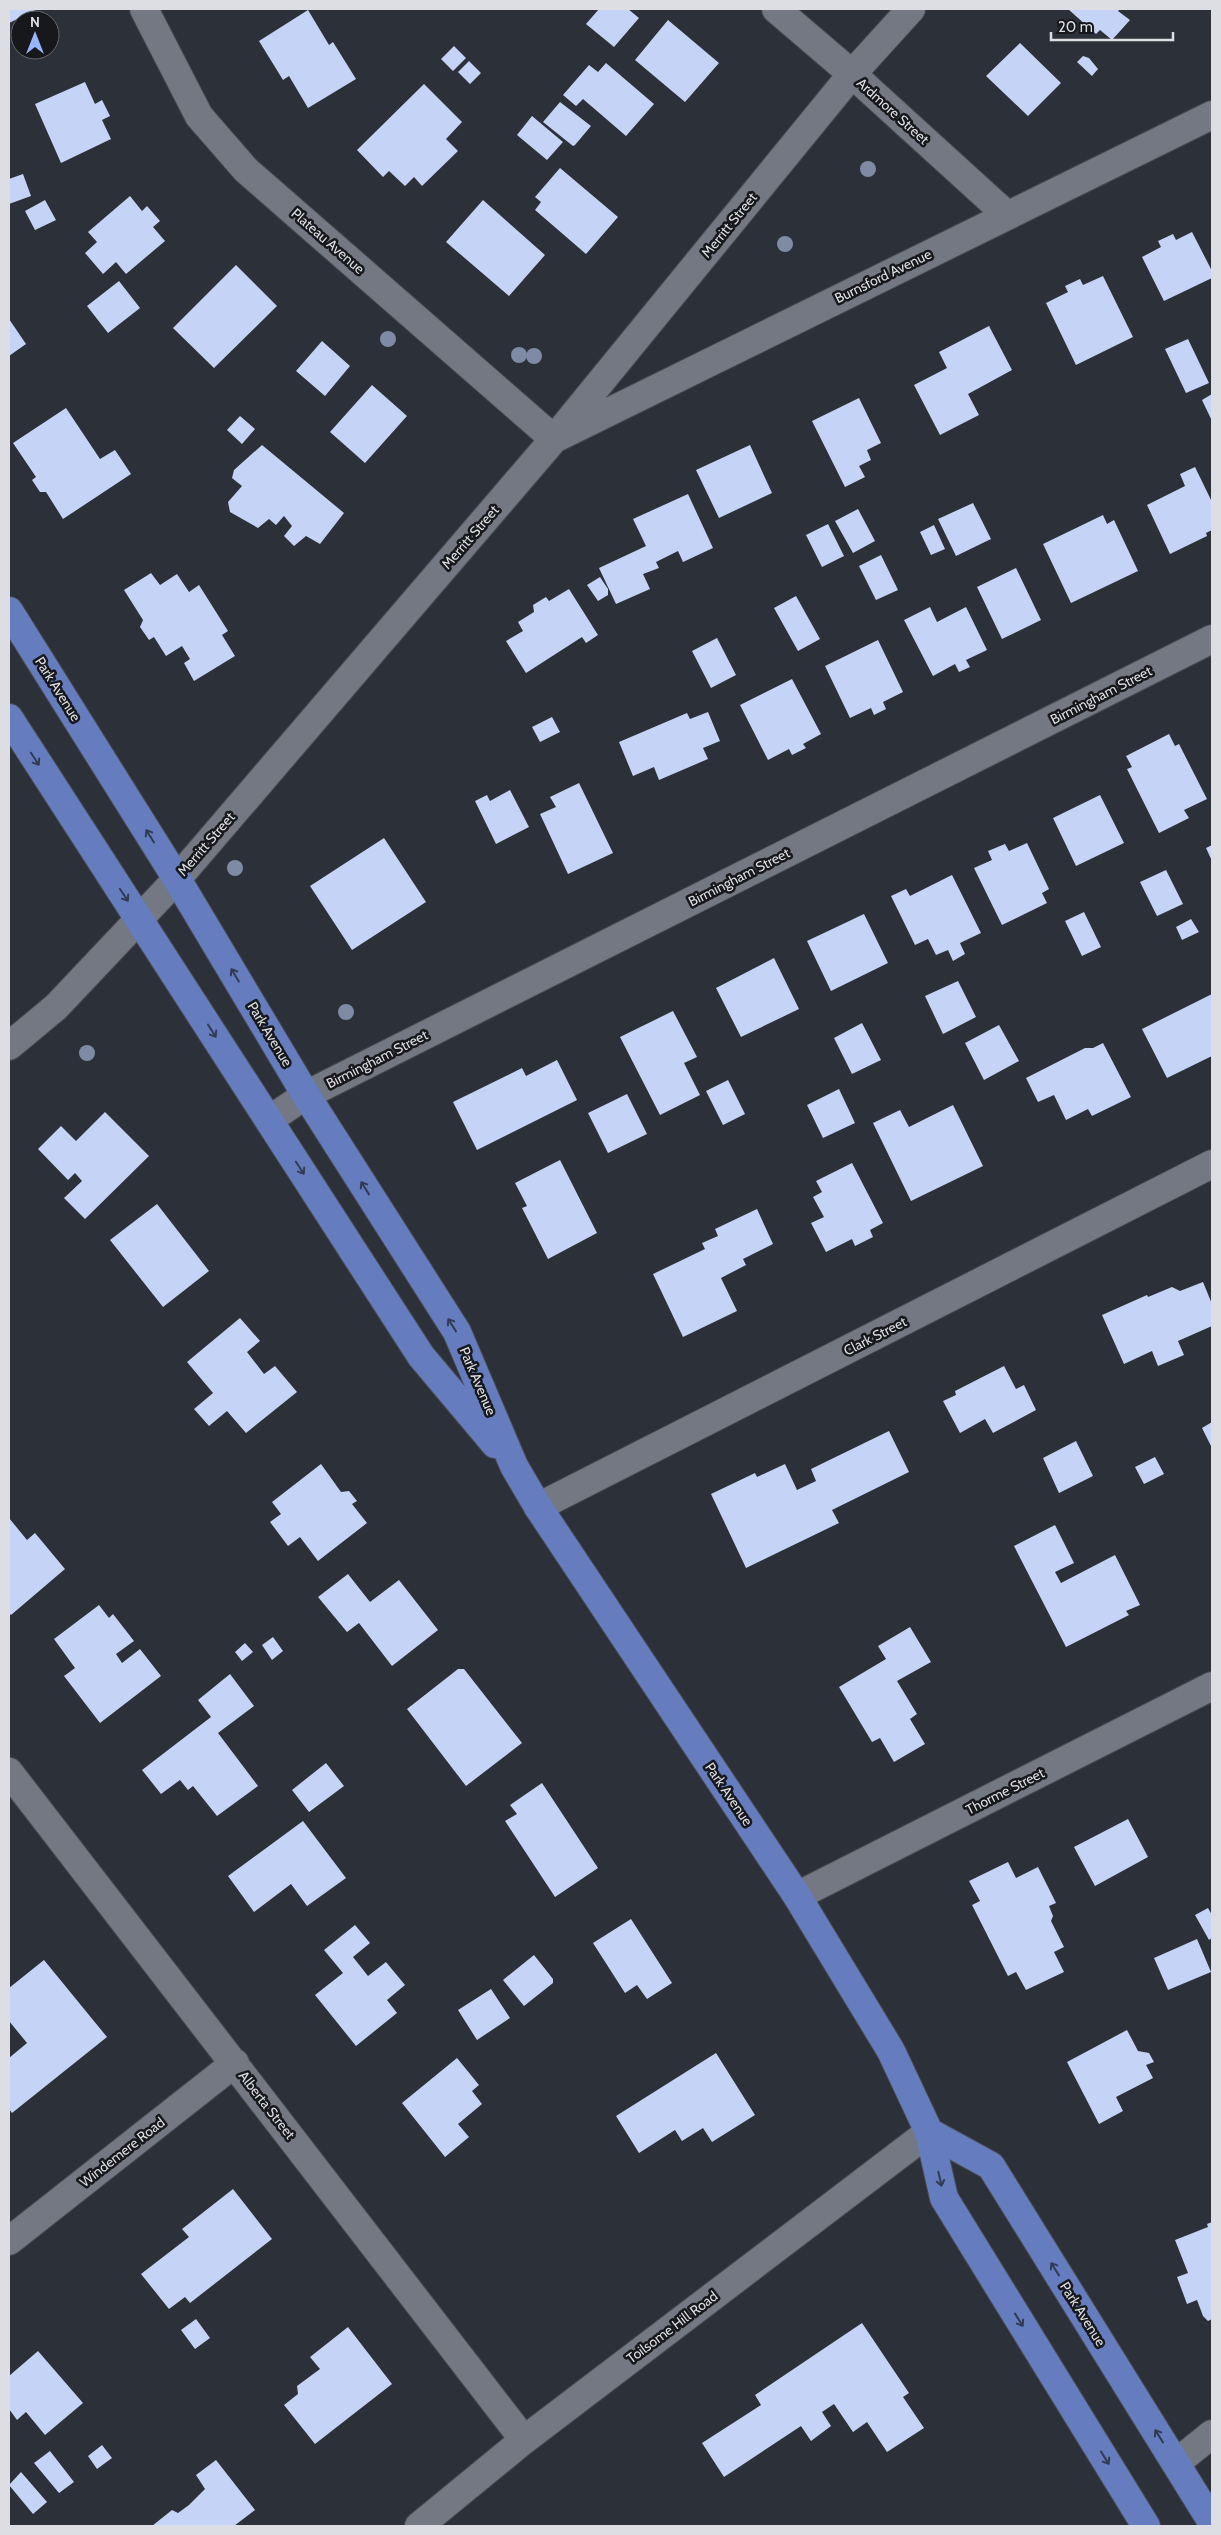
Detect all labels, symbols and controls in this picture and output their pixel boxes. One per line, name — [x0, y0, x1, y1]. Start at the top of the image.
north arrow — [10, 10, 60, 60]
scale bar — [1051, 10, 1174, 42]
text: N — [30, 13, 40, 31]
text: 20 m — [1058, 18, 1093, 36]
street label: Ardmore Street — [853, 74, 933, 148]
street label: Merritt Street — [697, 189, 761, 261]
street label: Plateau Avenue — [288, 204, 368, 278]
street label: Burnsford Avenue — [832, 245, 934, 307]
street label: Merritt Street — [437, 501, 503, 573]
street label: Park Avenue — [31, 653, 85, 725]
street label: Birmingham Street — [1047, 662, 1155, 728]
one-way arrow — [31, 751, 41, 765]
street label: Merritt Street — [173, 808, 239, 880]
one-way arrow — [145, 829, 156, 843]
street label: Birmingham Street — [685, 844, 793, 910]
one-way arrow — [119, 888, 129, 902]
one-way arrow — [229, 968, 239, 982]
street label: Park Avenue — [244, 998, 296, 1070]
one-way arrow — [207, 1024, 217, 1038]
street label: Birmingham Street — [323, 1026, 431, 1092]
one-way arrow — [294, 1161, 305, 1175]
one-way arrow — [360, 1181, 370, 1195]
street label: Clark Street — [840, 1312, 910, 1360]
one-way arrow — [447, 1319, 457, 1333]
street label: Park Avenue — [455, 1344, 501, 1418]
street label: Park Avenue — [701, 1759, 757, 1829]
street label: Thorme Street — [963, 1763, 1047, 1818]
street label: Alberta Street — [235, 2067, 299, 2143]
street label: Windemere Road — [76, 2113, 168, 2191]
one-way arrow — [936, 2171, 945, 2187]
one-way arrow — [1049, 2262, 1059, 2276]
street label: Park Avenue — [1056, 2278, 1110, 2350]
street label: Toilsome Hill Road — [623, 2287, 721, 2367]
one-way arrow — [1014, 2313, 1025, 2327]
one-way arrow — [1154, 2430, 1164, 2444]
one-way arrow — [1100, 2451, 1110, 2465]

